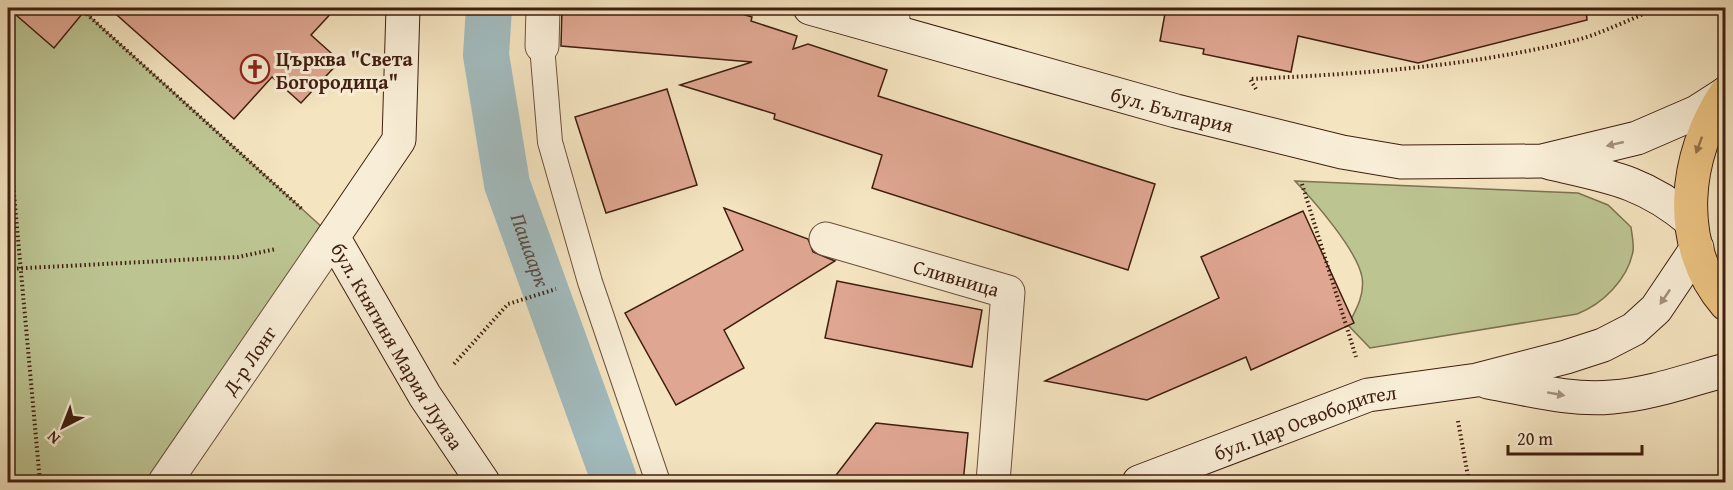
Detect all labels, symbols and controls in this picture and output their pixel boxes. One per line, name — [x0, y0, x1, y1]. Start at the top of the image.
place label: Църква "Света Богородица" — [276, 44, 413, 96]
church icon: Църква "Света Богородица" — [239, 53, 271, 85]
street label: бул. България — [1108, 79, 1236, 139]
one-way arrow — [1694, 136, 1703, 154]
one-way arrow — [1606, 139, 1624, 149]
water label: Пашаарк — [503, 209, 559, 291]
street label: бул. Княгиня Мария Луиза — [325, 237, 472, 455]
street label: Сливница — [910, 251, 1003, 303]
one-way arrow — [1659, 289, 1670, 305]
street label: Д-р Лонг — [214, 319, 283, 401]
street label: бул. Цар Освободител — [1209, 377, 1398, 467]
one-way arrow — [1546, 390, 1565, 399]
north arrow — [33, 397, 93, 457]
scale bar — [1508, 418, 1642, 456]
text: N — [41, 425, 65, 451]
text: 20 m — [1517, 425, 1553, 452]

